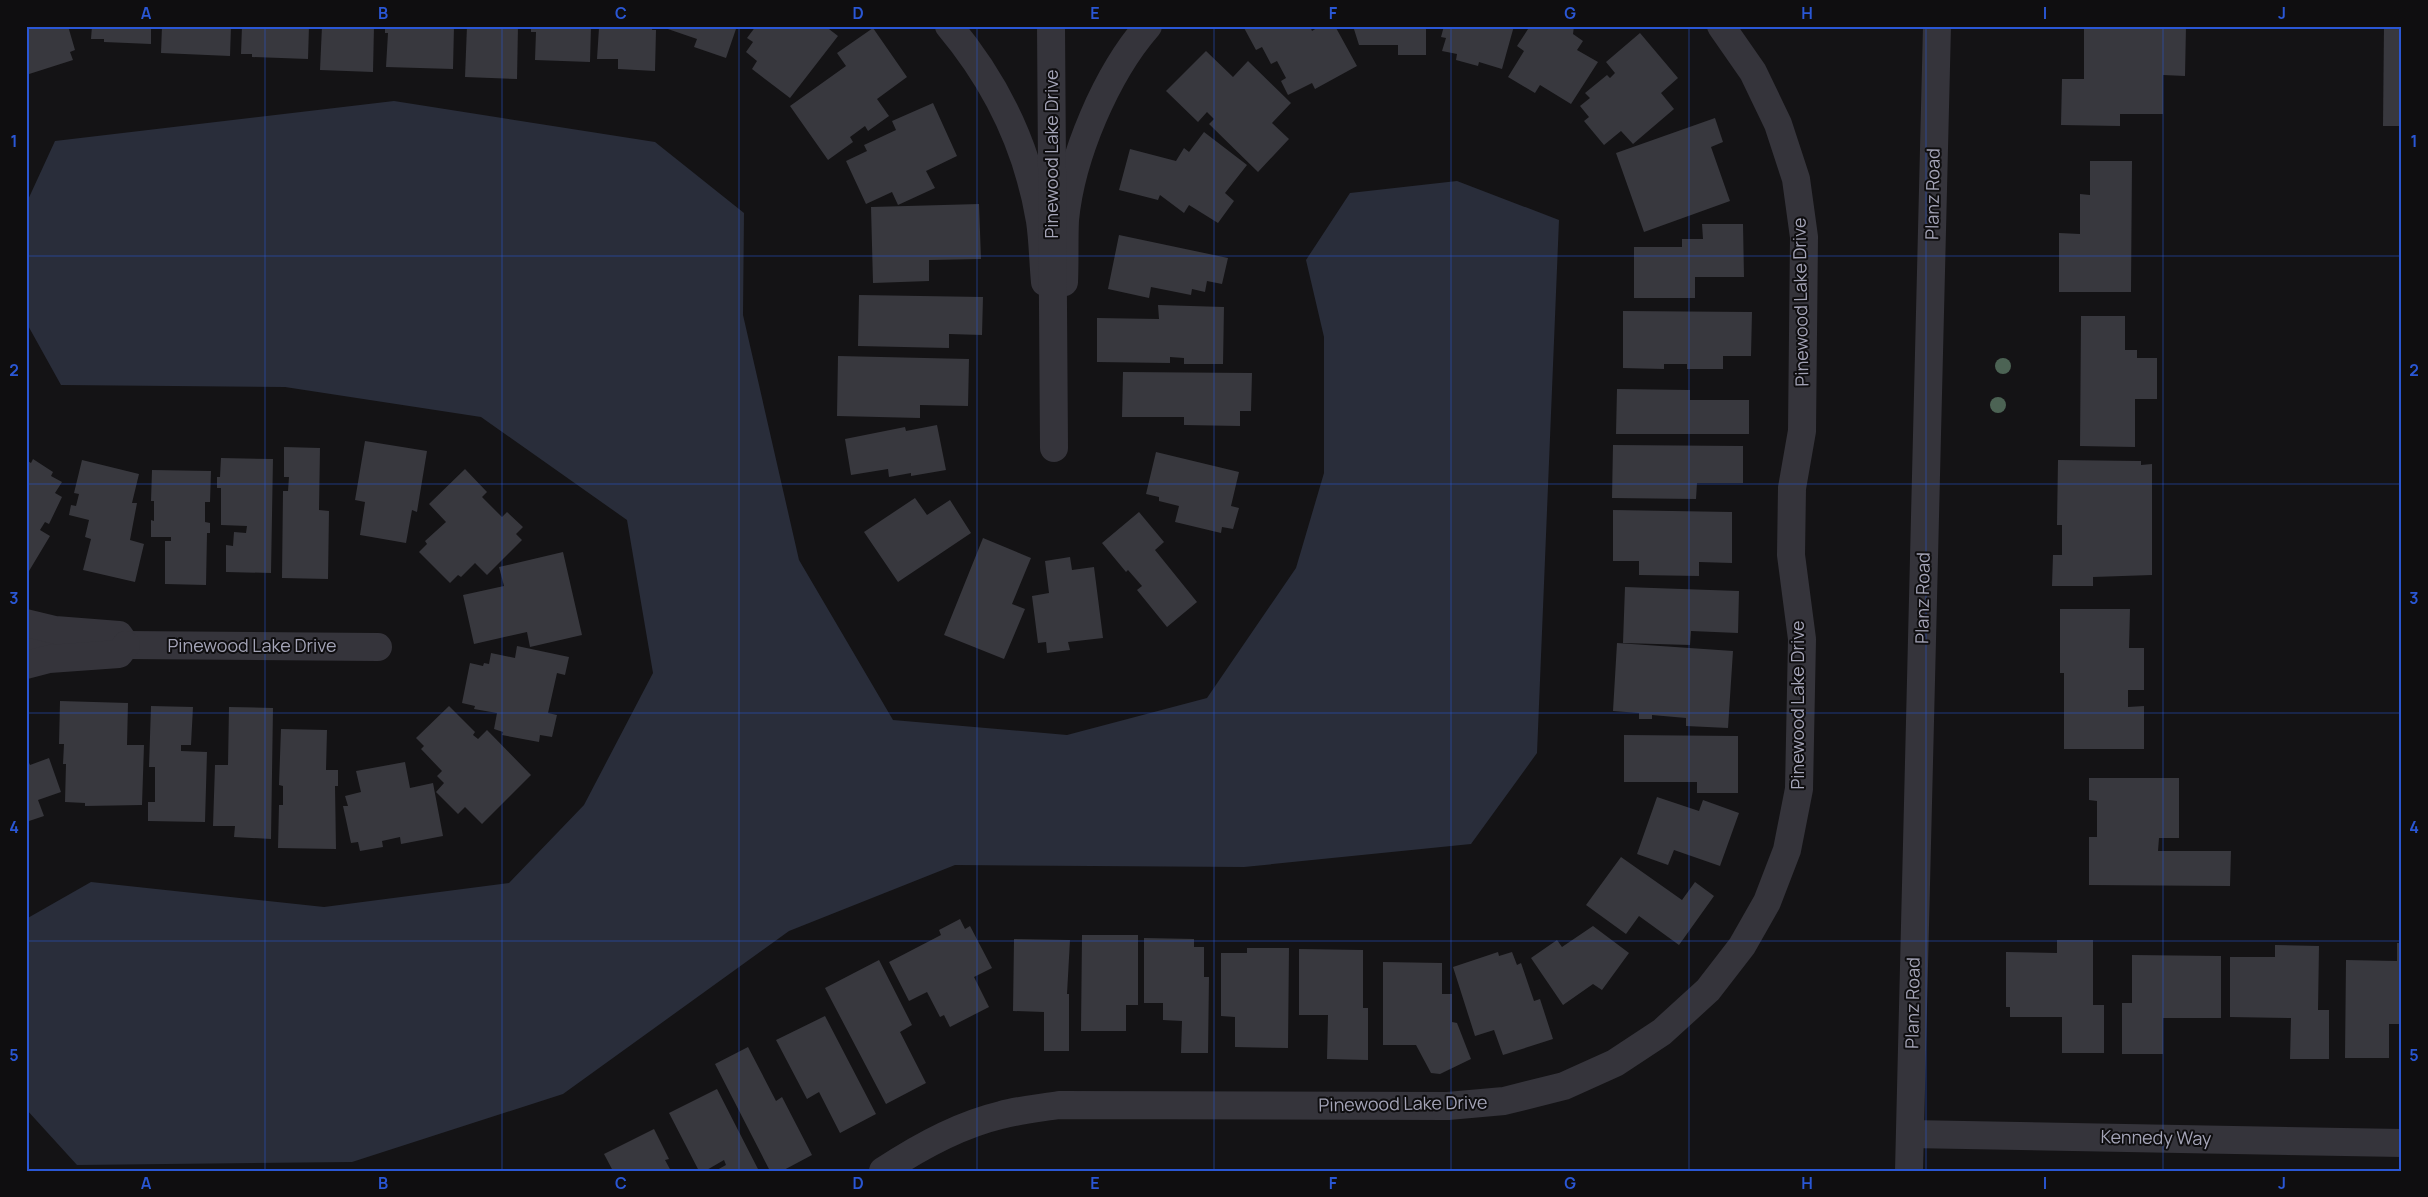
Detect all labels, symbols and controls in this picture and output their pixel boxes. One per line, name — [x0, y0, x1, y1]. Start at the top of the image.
text: A — [141, 2, 152, 24]
text: B — [378, 2, 388, 24]
text: C — [615, 2, 627, 24]
text: D — [852, 2, 864, 24]
text: E — [1090, 2, 1100, 24]
text: F — [1329, 2, 1338, 24]
text: G — [1564, 2, 1576, 24]
text: H — [1801, 2, 1813, 24]
text: I — [2043, 2, 2047, 24]
text: J — [2278, 2, 2286, 24]
street label: Pinewood Lake Drive — [1039, 69, 1063, 239]
text: 1 — [10, 130, 18, 152]
text: 1 — [2410, 130, 2418, 152]
street label: Planz Road — [1919, 148, 1945, 240]
street label: Pinewood Lake Drive — [1787, 217, 1813, 387]
text: 2 — [9, 359, 19, 381]
text: 2 — [2409, 359, 2419, 381]
street label: Planz Road — [1909, 552, 1935, 644]
text: 3 — [9, 587, 19, 609]
text: 3 — [2409, 587, 2419, 609]
street label: Pinewood Lake Drive — [1785, 620, 1809, 790]
street label: Pinewood Lake Drive — [167, 633, 337, 657]
text: 4 — [9, 816, 19, 838]
text: 4 — [2409, 816, 2419, 838]
street label: Planz Road — [1899, 957, 1925, 1049]
text: 5 — [9, 1044, 19, 1066]
text: 5 — [2409, 1044, 2419, 1066]
street label: Pinewood Lake Drive — [1318, 1090, 1488, 1116]
street label: Kennedy Way — [2100, 1124, 2212, 1150]
text: A — [141, 1172, 152, 1194]
text: B — [378, 1172, 388, 1194]
text: C — [615, 1172, 627, 1194]
text: D — [852, 1172, 864, 1194]
text: E — [1090, 1172, 1100, 1194]
text: F — [1329, 1172, 1338, 1194]
text: G — [1564, 1172, 1576, 1194]
text: H — [1801, 1172, 1813, 1194]
text: I — [2043, 1172, 2047, 1194]
text: J — [2278, 1172, 2286, 1194]

